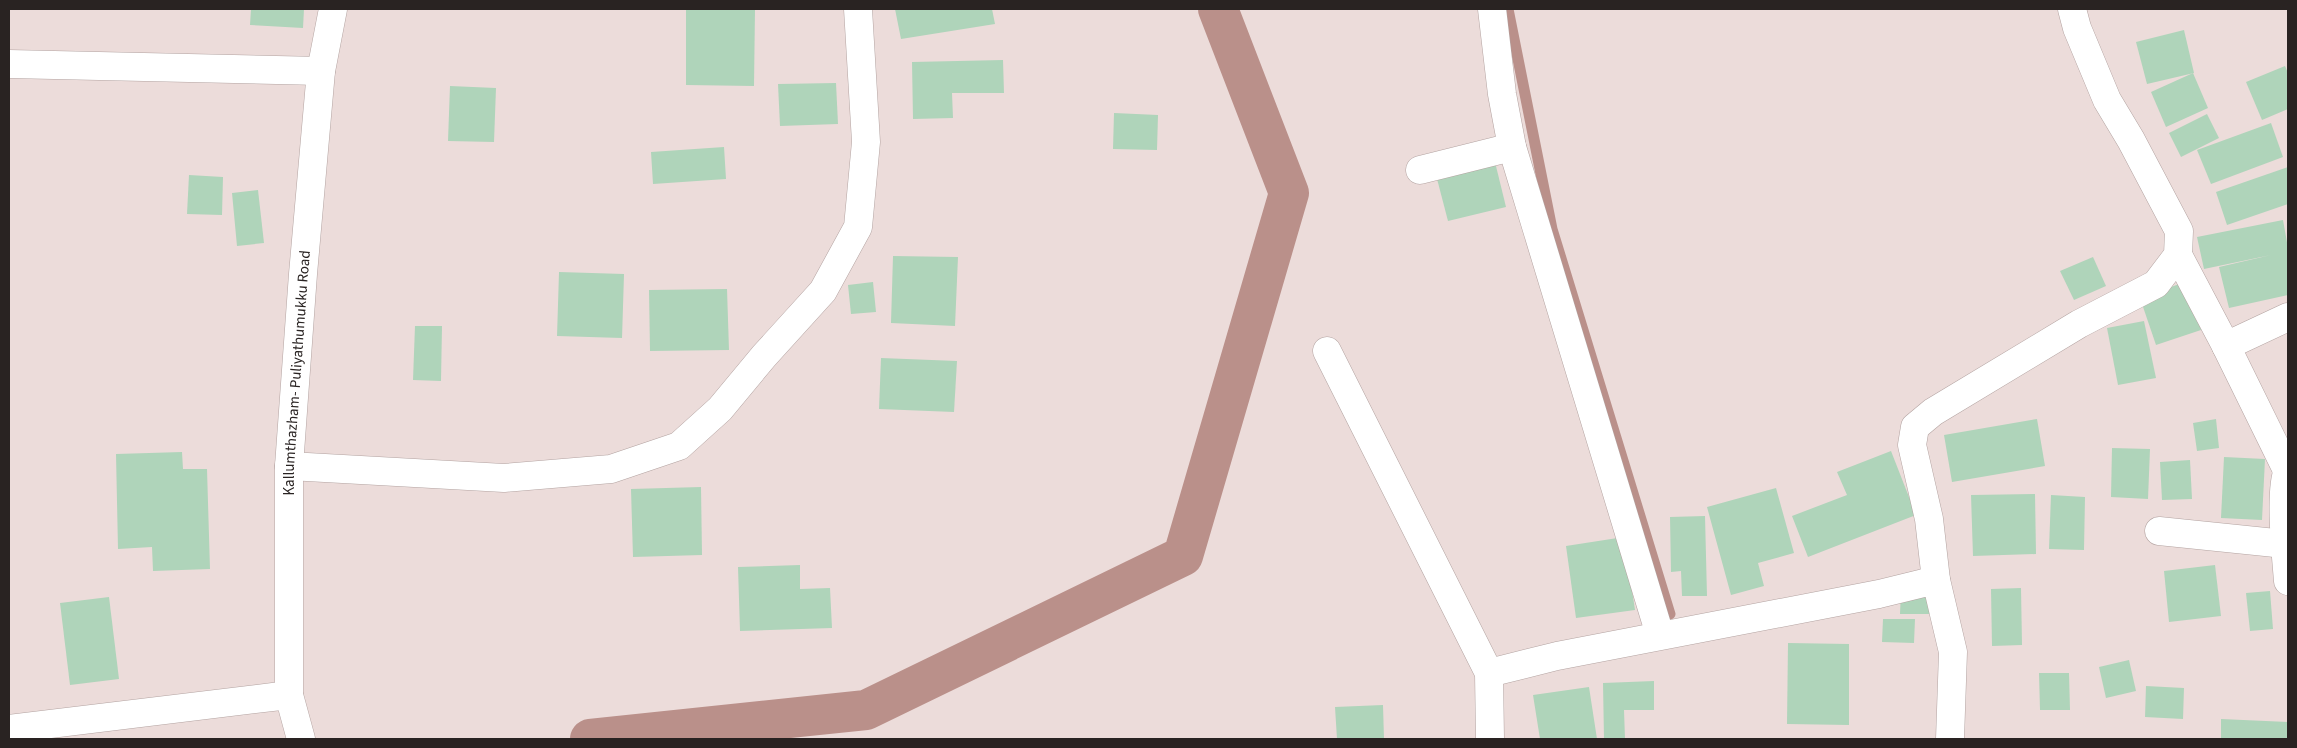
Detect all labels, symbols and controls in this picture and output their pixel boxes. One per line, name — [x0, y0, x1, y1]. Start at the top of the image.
street label: Kallumthazham- Puliyathumukku Road — [279, 249, 316, 496]

